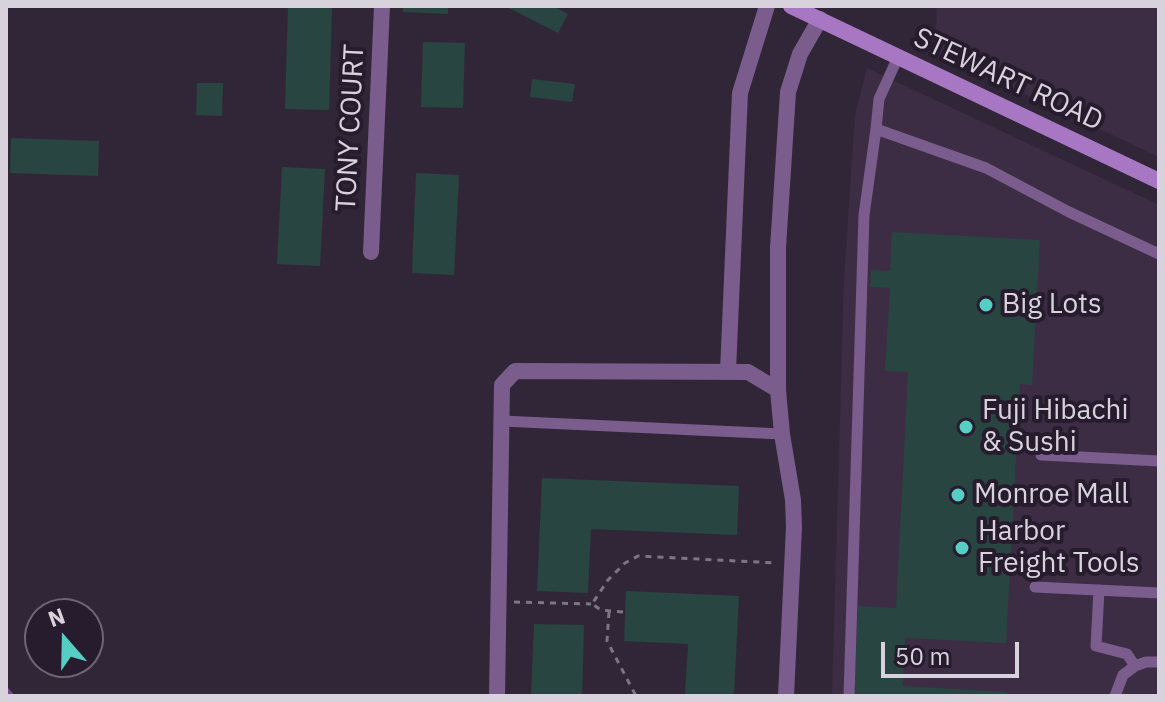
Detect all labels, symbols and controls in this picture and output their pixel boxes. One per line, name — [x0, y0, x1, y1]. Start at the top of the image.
street label: STEWART ROAD — [908, 22, 1108, 138]
street label: TONY COURT — [330, 44, 372, 212]
place label: Big Lots — [1002, 288, 1102, 322]
marker: Big Lots — [977, 296, 995, 314]
place label: Fuji Hibachi & Sushi — [982, 394, 1128, 460]
marker: Fuji Hibachi & Sushi — [957, 418, 975, 436]
place label: Monroe Mall — [974, 478, 1129, 512]
marker: Monroe Mall — [949, 486, 967, 504]
place label: Harbor Freight Tools — [978, 515, 1140, 581]
marker: Harbor Freight Tools — [953, 539, 971, 557]
north arrow — [24, 598, 104, 678]
text: N — [44, 601, 69, 633]
scale bar — [885, 626, 1023, 676]
text: 50 m — [895, 640, 950, 672]

